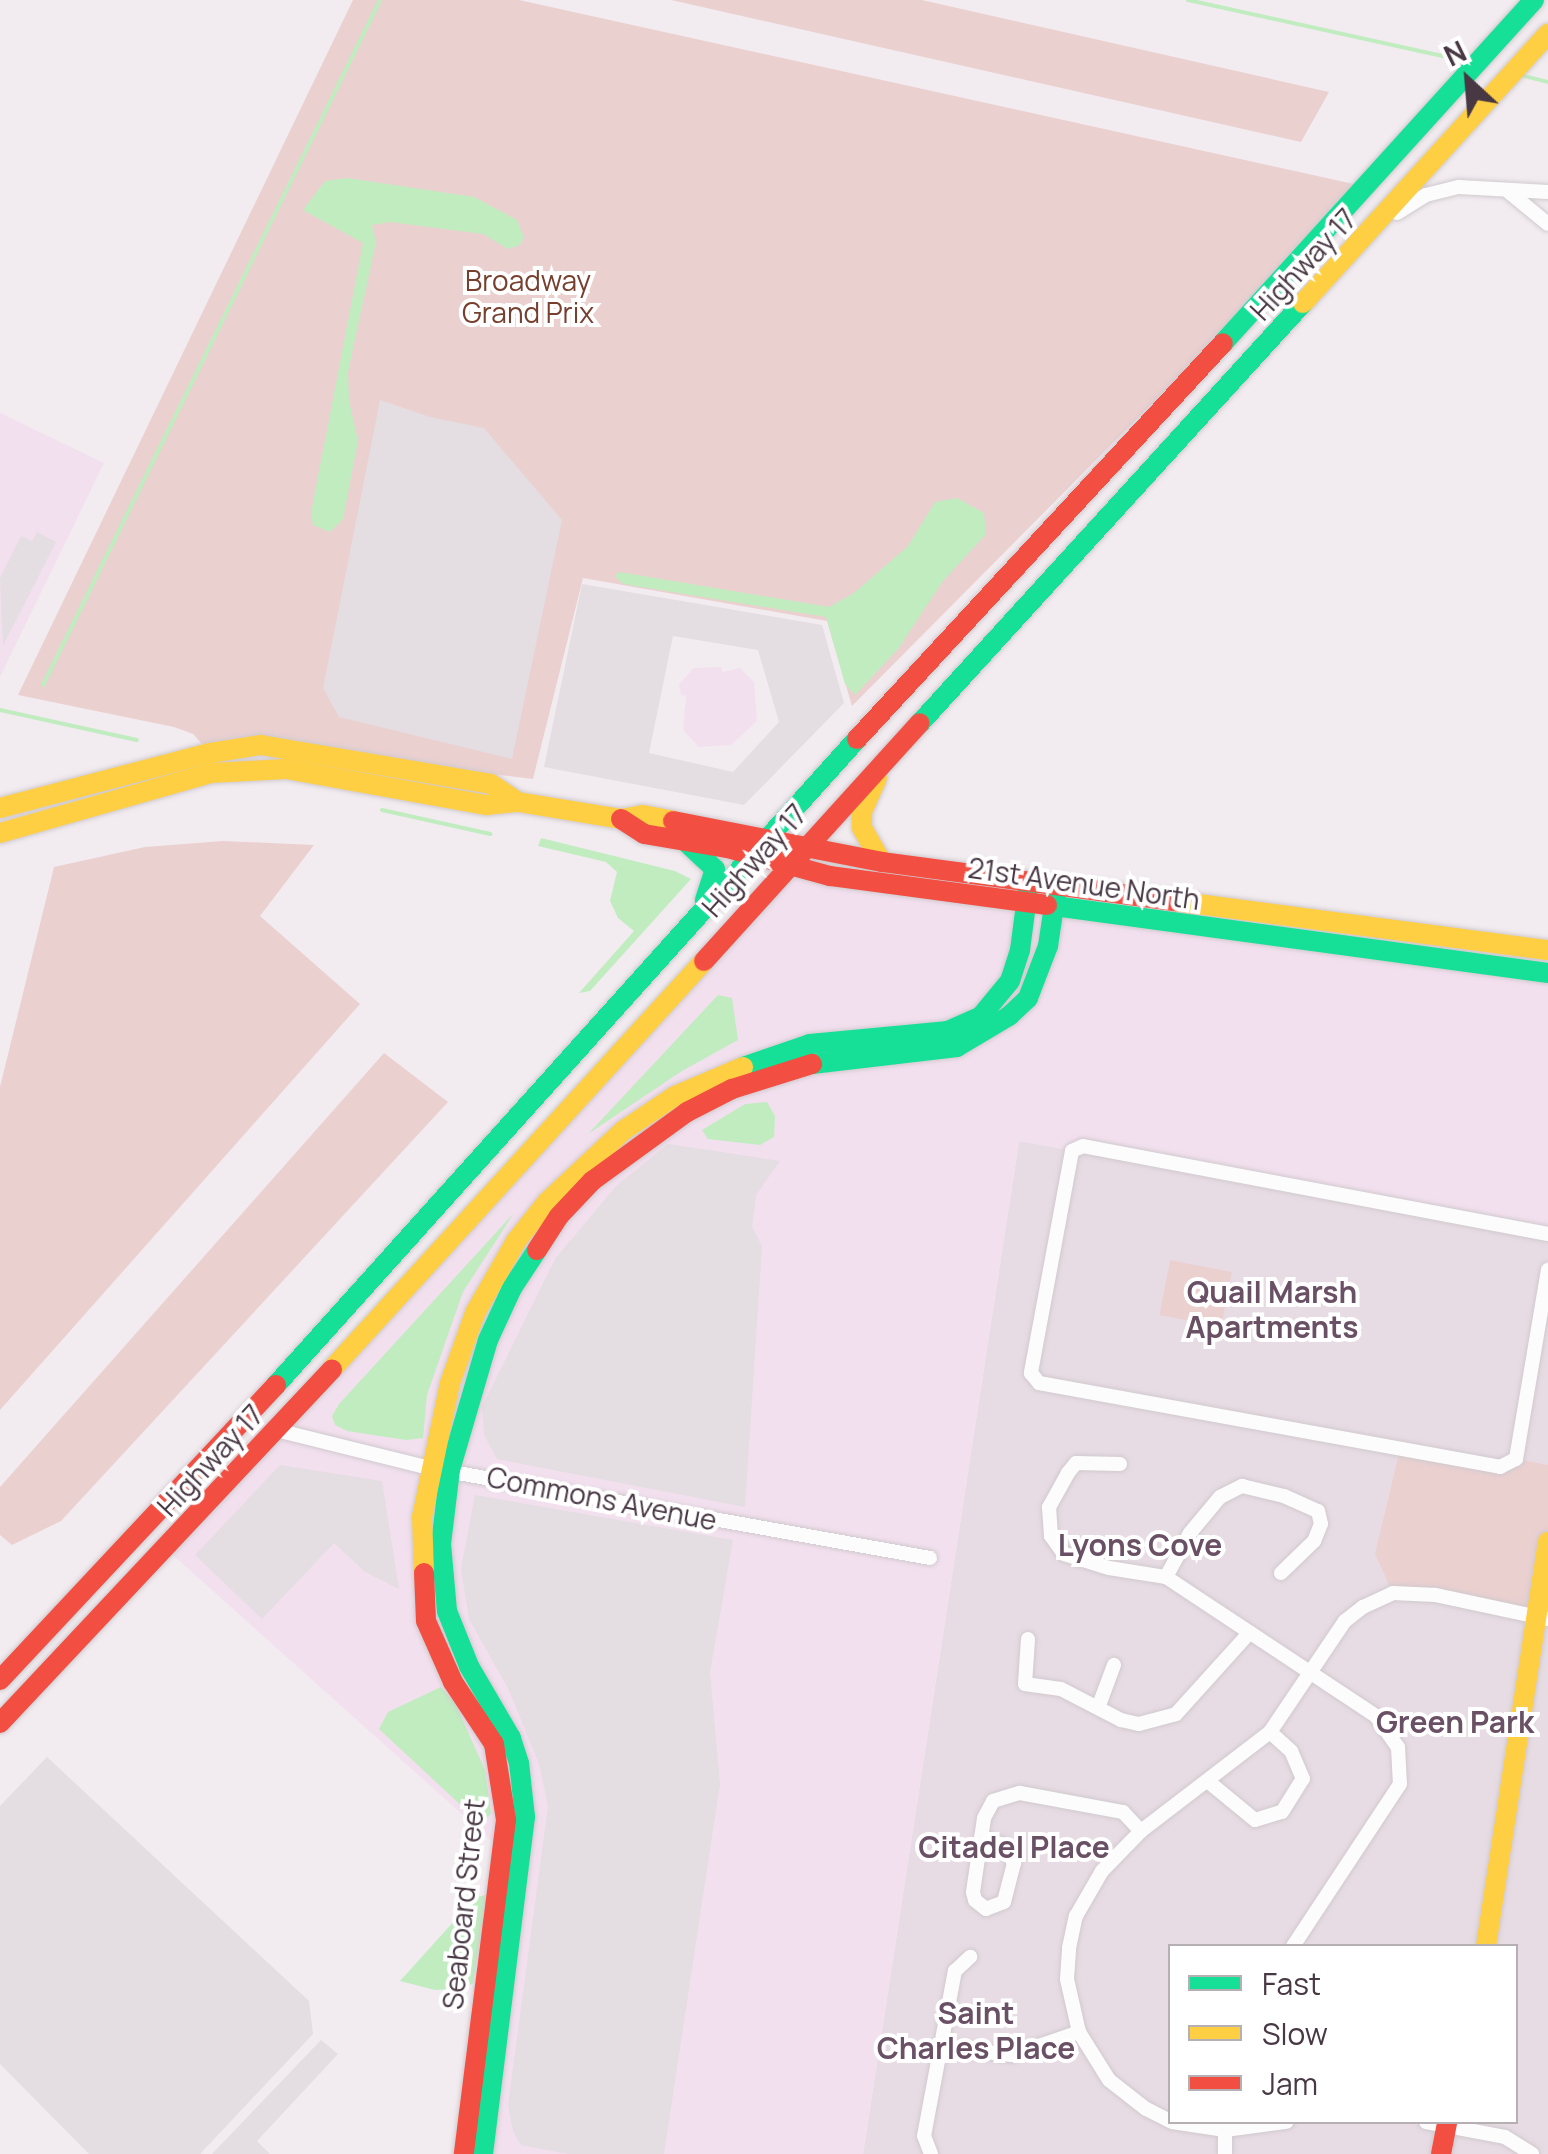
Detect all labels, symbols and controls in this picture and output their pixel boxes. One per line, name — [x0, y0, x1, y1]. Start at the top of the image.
north arrow — [1418, 30, 1518, 130]
text: N — [1437, 32, 1472, 75]
street label: Highway 17 — [1243, 201, 1363, 327]
park label: Broadway Grand Prix — [462, 263, 594, 329]
street label: Highway 17 — [695, 797, 813, 923]
street label: 21st Avenue North — [966, 850, 1202, 916]
district label: Quail Marsh Apartments — [1185, 1274, 1359, 1344]
street label: Highway 17 — [150, 1397, 270, 1523]
street label: Commons Avenue — [484, 1459, 720, 1537]
district label: Lyons Cove — [1058, 1527, 1222, 1563]
district label: Green Park — [1376, 1704, 1534, 1740]
street label: Seaboard Street — [435, 1797, 491, 2011]
district label: Citadel Place — [918, 1829, 1110, 1865]
legend — [1168, 1944, 1518, 2124]
text: Fast — [1262, 1963, 1321, 2004]
district label: Saint Charles Place — [877, 1995, 1075, 2066]
text: Slow — [1262, 2013, 1328, 2054]
text: Jam — [1262, 2063, 1318, 2104]

